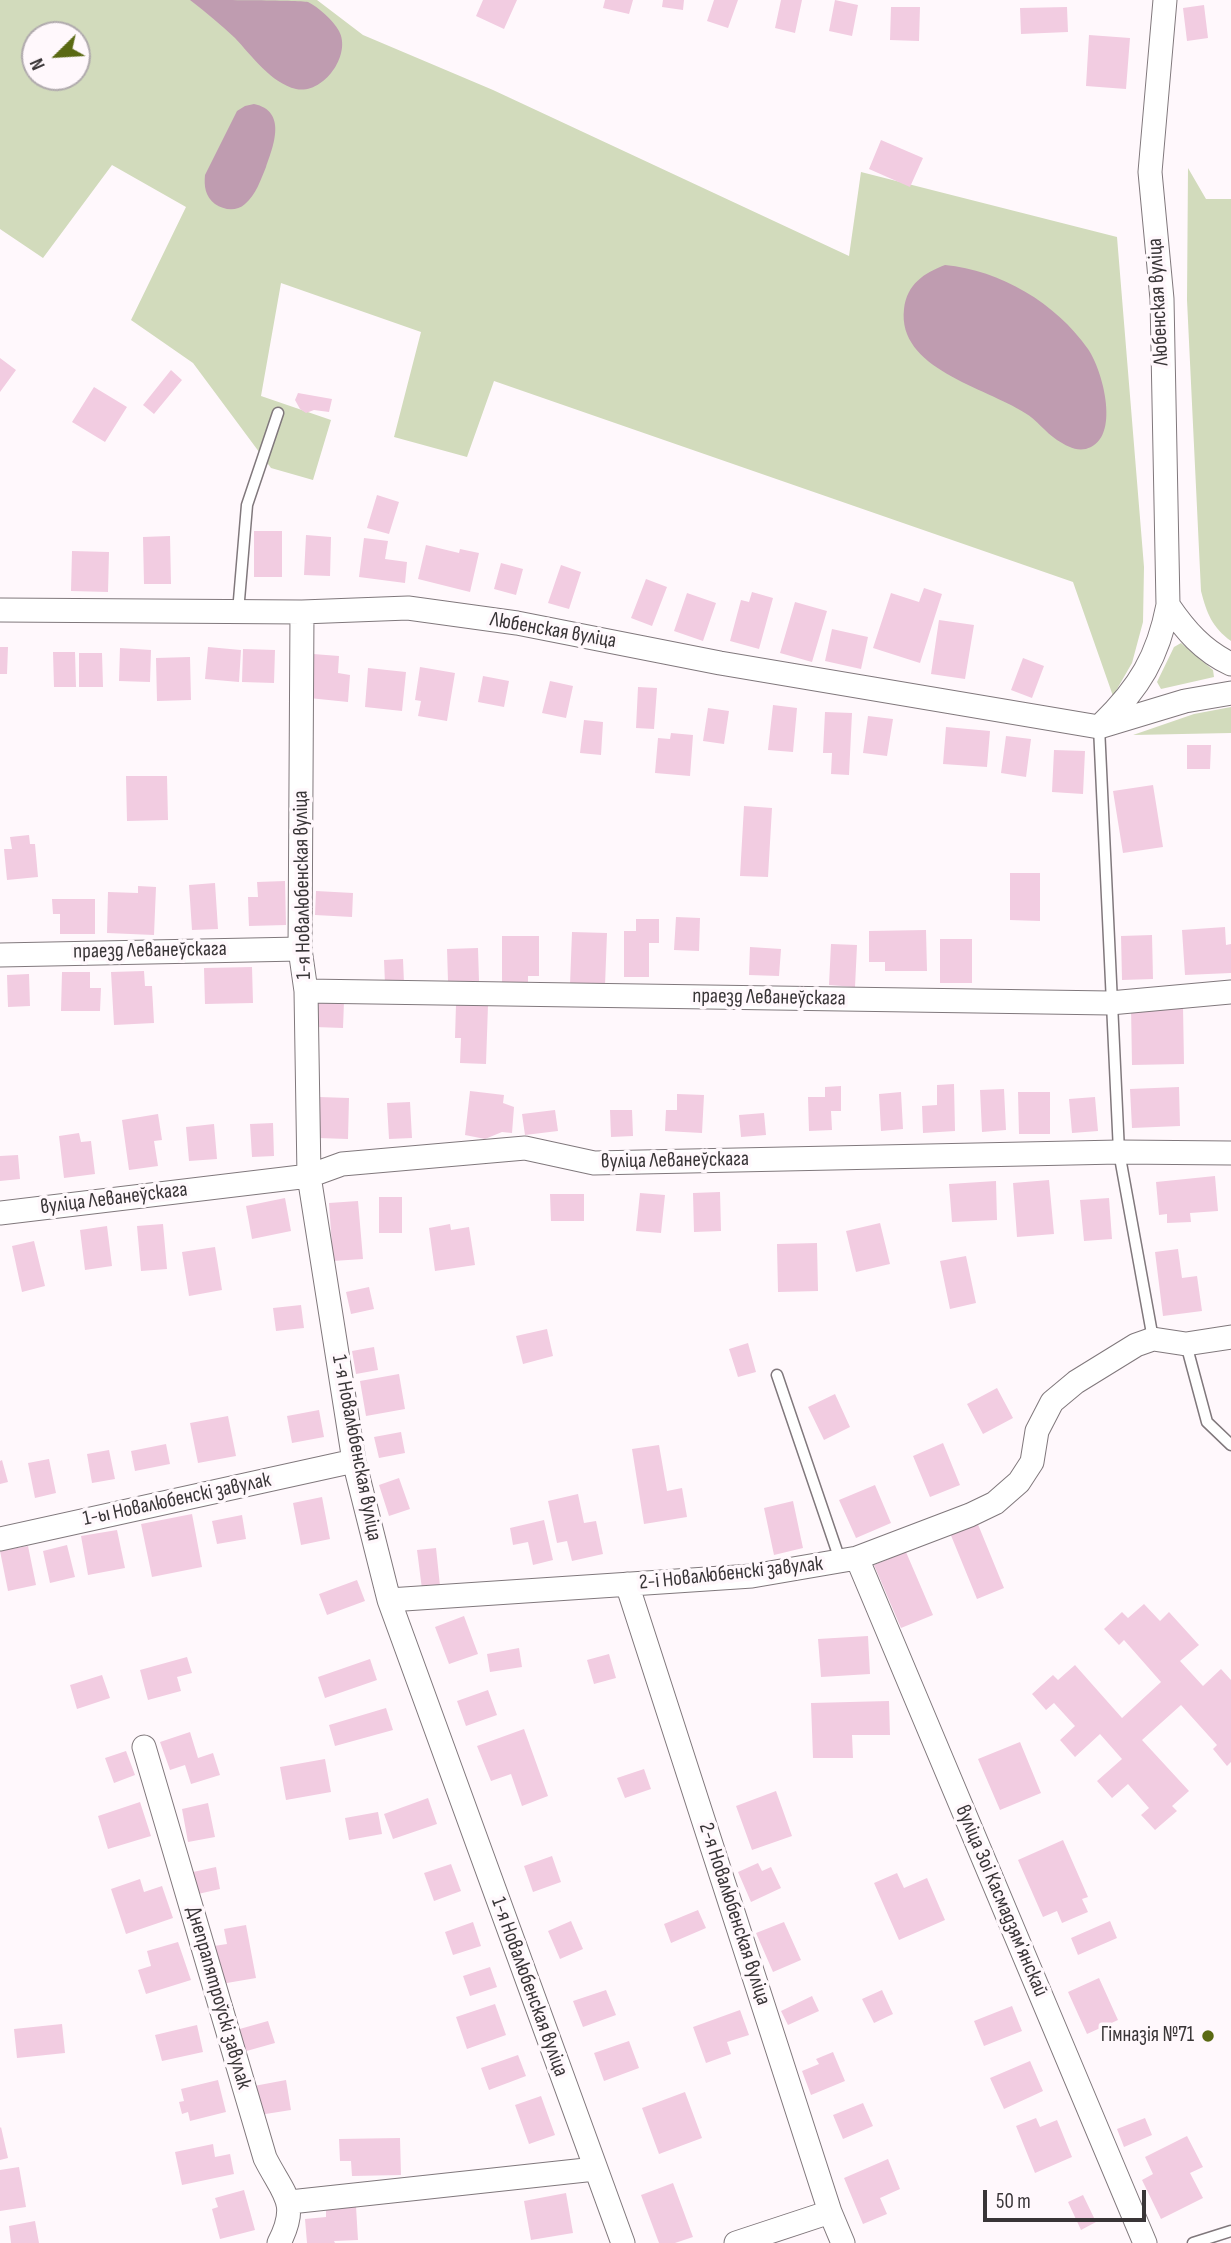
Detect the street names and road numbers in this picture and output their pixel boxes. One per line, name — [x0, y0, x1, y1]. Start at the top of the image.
street label: Любенская вуліца — [1143, 238, 1175, 366]
street label: Любенская вуліца — [488, 607, 618, 655]
street label: 1-я Новалюбенская вуліца — [289, 790, 317, 980]
street label: праезд Леванеўскага — [73, 937, 227, 965]
street label: праезд Леванеўскага — [692, 984, 846, 1012]
street label: вуліца Леванеўскага — [601, 1147, 749, 1175]
street label: вуліца Леванеўскага — [39, 1177, 189, 1221]
street label: 1-я Новалюбенская вуліца — [326, 1353, 386, 1543]
street label: 1-ы Новалюбенскі завулак — [81, 1468, 273, 1532]
street label: 2-і Новалюбенскі завулак — [638, 1552, 824, 1596]
street label: вуліца Зоі Касмадзямʼянскай — [949, 1801, 1053, 2001]
street label: 2-я Новалюбенская вуліца — [693, 1820, 775, 2008]
street label: 1-я Новалюбенская вуліца — [485, 1894, 573, 2080]
street label: Днепрапятроўскі завулак — [180, 1904, 256, 2092]

